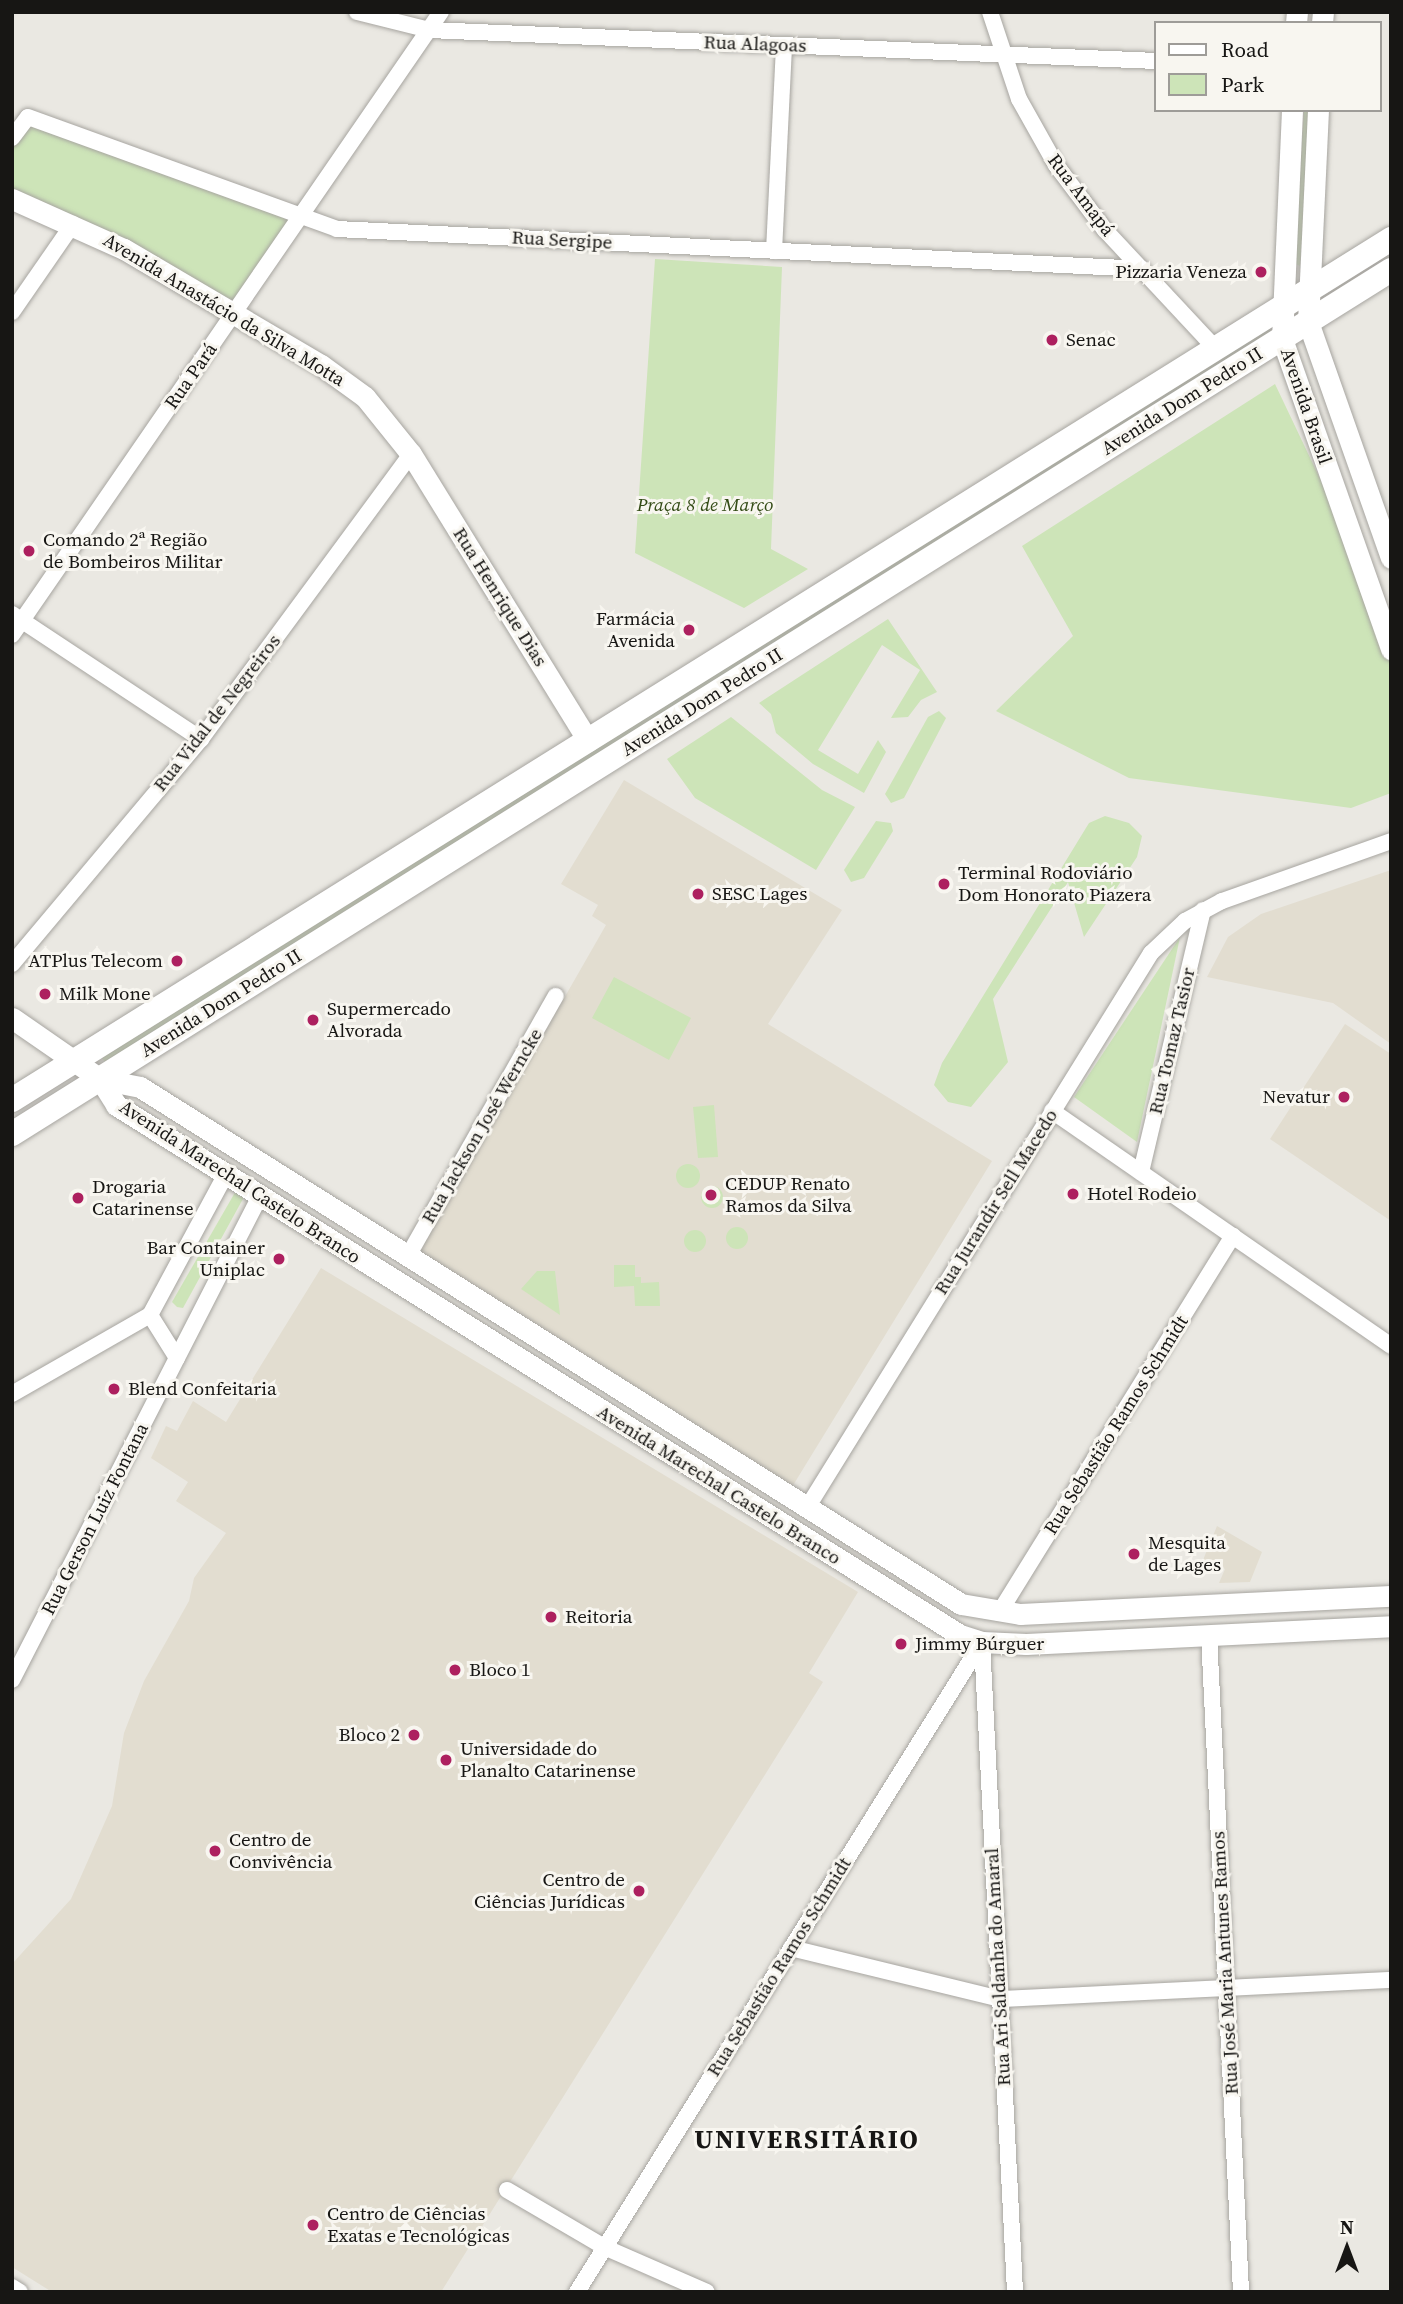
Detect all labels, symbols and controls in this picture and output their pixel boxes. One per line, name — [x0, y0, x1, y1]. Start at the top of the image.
legend — [1154, 21, 1382, 112]
street label: Rua Alagoas — [703, 31, 807, 57]
text: Road — [1221, 35, 1269, 64]
text: Park — [1221, 70, 1264, 99]
street label: Rua Amapá — [1043, 149, 1119, 241]
street label: Rua Sergipe — [511, 226, 613, 254]
street label: Avenida Anastácio da Silva Motta — [99, 229, 349, 391]
place label: Pizzaria Veneza — [1115, 261, 1247, 283]
marker: Pizzaria Veneza — [1253, 264, 1269, 280]
place label: Senac — [1066, 329, 1116, 351]
marker: Senac — [1044, 332, 1060, 348]
street label: Rua Pará — [160, 338, 222, 414]
street label: Avenida Dom Pedro II — [1097, 342, 1267, 460]
street label: Avenida Brasil — [1275, 345, 1337, 467]
park label: Praça 8 de Março — [637, 494, 773, 516]
street label: Rua Henrique Dias — [448, 523, 552, 671]
place label: Comando 2ª Região de Bombeiros Militar — [43, 529, 223, 573]
marker: Comando 2ª Região de Bombeiros Militar — [21, 543, 37, 559]
place label: Farmácia Avenida — [596, 608, 675, 652]
marker: Farmácia Avenida — [681, 622, 697, 638]
street label: Rua Vidal de Negreiros — [148, 630, 286, 796]
street label: Avenida Dom Pedro II — [617, 643, 787, 761]
place label: Terminal Rodoviário Dom Honorato Piazera — [958, 862, 1152, 906]
marker: Terminal Rodoviário Dom Honorato Piazera — [936, 876, 952, 892]
place label: SESC Lages — [712, 883, 808, 905]
marker: SESC Lages — [690, 886, 706, 902]
street label: Avenida Dom Pedro II — [136, 944, 306, 1062]
place label: ATPlus Telecom — [28, 950, 163, 972]
marker: ATPlus Telecom — [169, 953, 185, 969]
street label: Rua Tomaz Tasior — [1144, 965, 1200, 1117]
place label: Milk Mone — [59, 983, 151, 1005]
marker: Milk Mone — [37, 986, 53, 1002]
place label: Supermercado Alvorada — [327, 998, 451, 1042]
marker: Supermercado Alvorada — [305, 1012, 321, 1028]
street label: Rua Jackson José Werncke — [417, 1024, 547, 1228]
place label: Nevatur — [1263, 1086, 1330, 1108]
marker: Nevatur — [1336, 1089, 1352, 1105]
street label: Avenida Marechal Castelo Branco — [115, 1095, 365, 1269]
street label: Rua Jurandir Sell Macedo — [930, 1105, 1062, 1299]
place label: CEDUP Renato Ramos da Silva — [725, 1173, 852, 1217]
place label: Drogaria Catarinense — [92, 1176, 194, 1220]
place label: Hotel Rodeio — [1087, 1183, 1197, 1205]
marker: Hotel Rodeio — [1065, 1186, 1081, 1202]
marker: CEDUP Renato Ramos da Silva — [703, 1187, 719, 1203]
marker: Drogaria Catarinense — [70, 1190, 86, 1206]
place label: Bar Container Uniplac — [146, 1237, 265, 1281]
marker: Bar Container Uniplac — [271, 1251, 287, 1267]
street label: Rua Sebastião Ramos Schmidt — [1039, 1311, 1193, 1539]
place label: Blend Confeitaria — [128, 1378, 277, 1400]
marker: Blend Confeitaria — [106, 1381, 122, 1397]
street label: Avenida Marechal Castelo Branco — [593, 1400, 845, 1570]
street label: Rua Gerson Luiz Fontana — [37, 1419, 153, 1619]
place label: Mesquita de Lages — [1148, 1532, 1226, 1576]
marker: Mesquita de Lages — [1126, 1546, 1142, 1562]
place label: Reitoria — [565, 1606, 633, 1628]
marker: Reitoria — [543, 1609, 559, 1625]
place label: Jimmy Búrguer — [915, 1633, 1044, 1655]
marker: Jimmy Búrguer — [893, 1636, 909, 1652]
place label: Bloco 1 — [469, 1659, 530, 1681]
marker: Bloco 1 — [447, 1662, 463, 1678]
place label: Bloco 2 — [339, 1724, 400, 1746]
marker: Bloco 2 — [406, 1727, 422, 1743]
place label: Universidade do Planalto Catarinense — [460, 1738, 636, 1782]
marker: Universidade do Planalto Catarinense — [438, 1752, 454, 1768]
place label: Centro de Convivência — [229, 1829, 332, 1873]
street label: Rua José Maria Antunes Ramos — [1207, 1831, 1243, 2095]
marker: Centro de Convivência — [207, 1843, 223, 1859]
street label: Rua Ari Saldanha do Amaral — [980, 1847, 1016, 2087]
street label: Rua Sebastião Ramos Schmidt — [702, 1853, 856, 2081]
place label: Centro de Ciências Jurídicas — [474, 1869, 625, 1913]
marker: Centro de Ciências Jurídicas — [631, 1883, 647, 1899]
district label: UNIVERSITÁRIO — [696, 2124, 918, 2156]
place label: Centro de Ciências Exatas e Tecnológicas — [327, 2203, 510, 2247]
north arrow — [1312, 2213, 1382, 2283]
text: N — [1340, 2214, 1354, 2240]
marker: Centro de Ciências Exatas e Tecnológicas — [305, 2217, 321, 2233]

